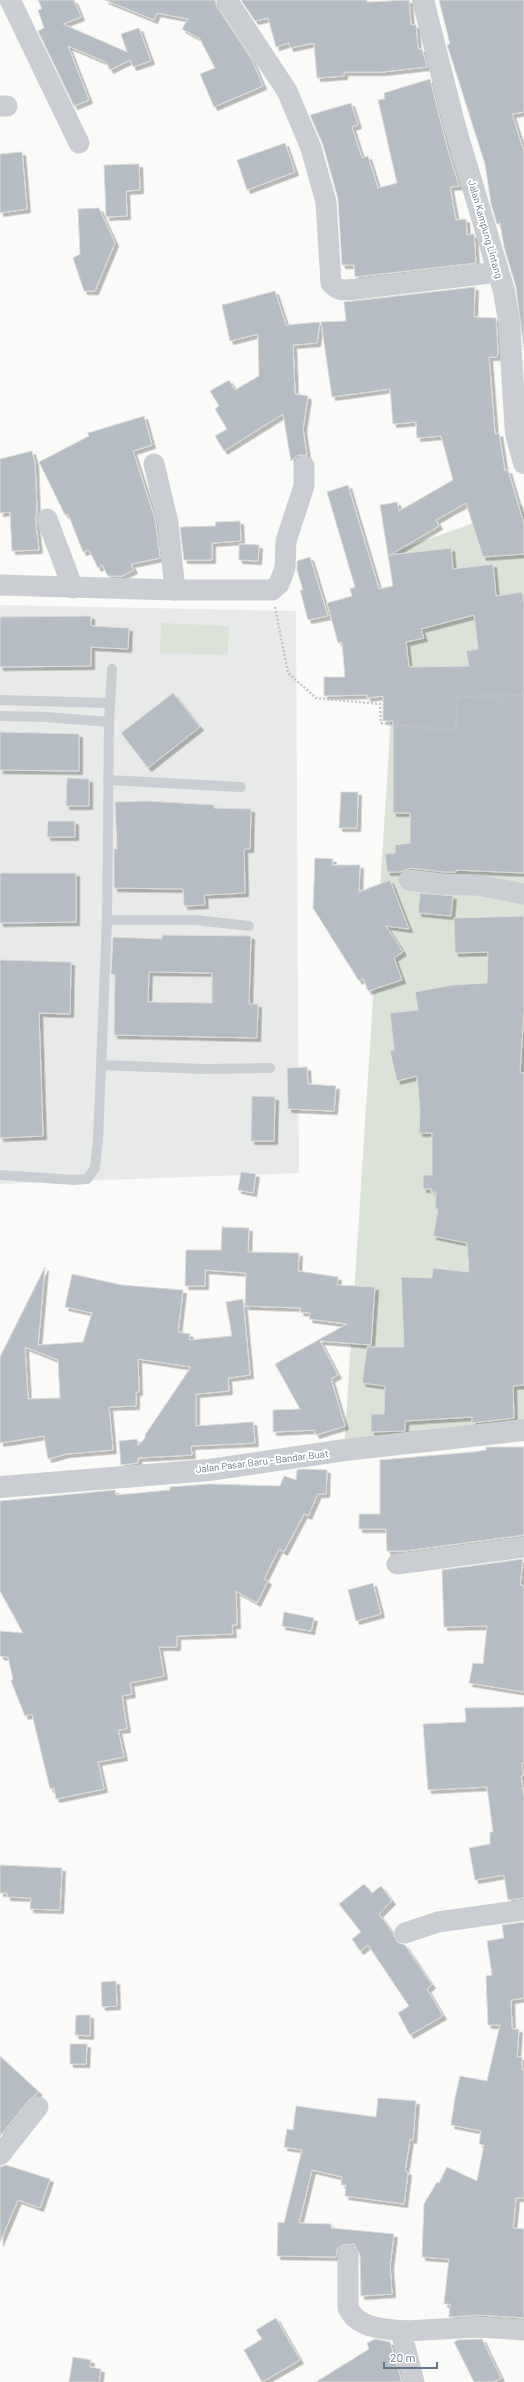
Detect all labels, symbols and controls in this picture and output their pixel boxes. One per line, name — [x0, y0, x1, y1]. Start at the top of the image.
street label: Jalan Kampung Lintang — [466, 178, 506, 280]
street label: Jalan Pasar Baru - Bandar Buat — [195, 1447, 329, 1475]
scale bar — [384, 2344, 437, 2370]
text: 20 m — [390, 2350, 416, 2364]

